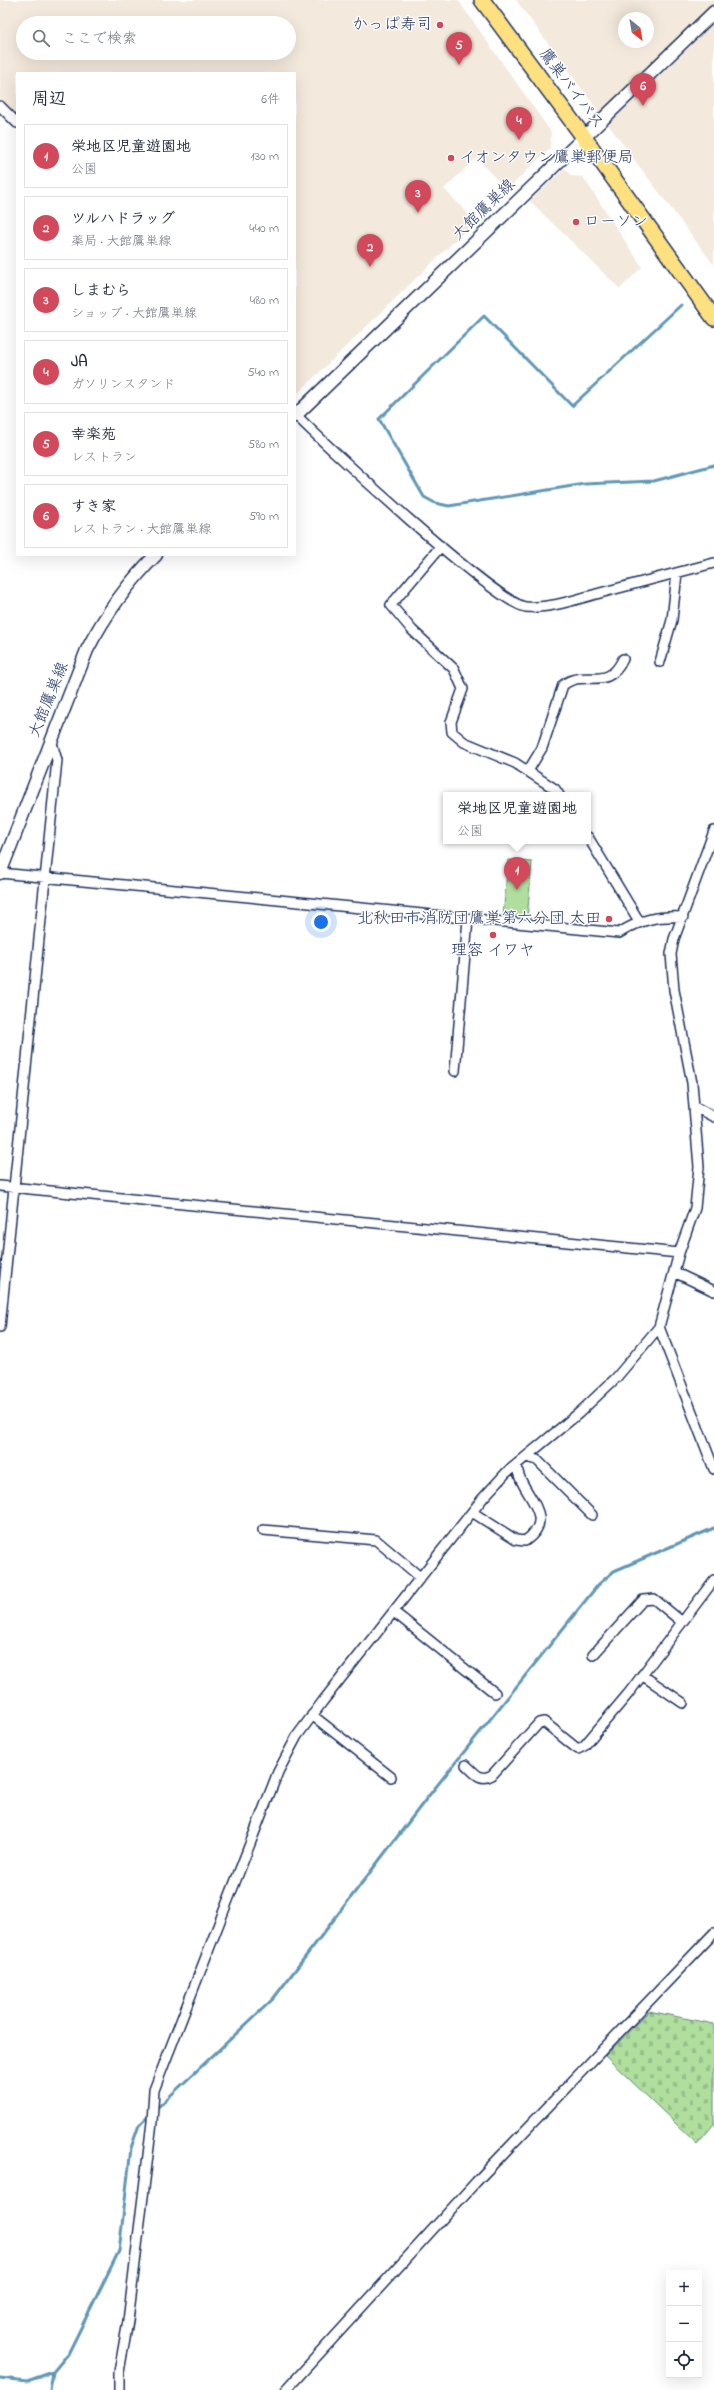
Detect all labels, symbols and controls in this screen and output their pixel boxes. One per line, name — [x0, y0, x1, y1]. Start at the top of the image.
north arrow — [618, 12, 654, 48]
place label: かっぱ寿司 — [352, 13, 432, 37]
search box — [16, 16, 296, 60]
marker: かっぱ寿司 — [435, 20, 445, 30]
icon: search — [30, 27, 52, 49]
text: ここで検索 — [62, 28, 137, 50]
pin: 5 — [446, 32, 472, 65]
street label: 鷹巣バイパス — [533, 44, 609, 134]
pin: 6 — [630, 73, 656, 106]
text: 周辺 — [32, 87, 66, 112]
text: 6件 — [261, 90, 280, 109]
pin: 4 — [506, 107, 532, 140]
text: 栄地区児童遊園地 — [71, 136, 191, 158]
place label: イオンタウン鷹巣郵便局 — [459, 146, 634, 170]
text: 1 — [44, 147, 48, 166]
text: 130 m — [251, 147, 279, 166]
marker: イオンタウン鷹巣郵便局 — [446, 153, 456, 163]
text: 公園 — [71, 160, 97, 179]
street label: 大館鷹巣線 — [447, 174, 521, 246]
pin: 3 — [405, 180, 431, 213]
text: ツルハドラッグ — [71, 208, 175, 230]
place label: ローソン — [584, 210, 648, 234]
marker: ローソン — [571, 217, 581, 227]
text: 2 — [43, 219, 49, 238]
text: 440 m — [249, 219, 279, 238]
text: 薬局 · 大館鷹巣線 — [71, 232, 171, 251]
pin: 2 — [357, 234, 383, 267]
text: しまむら — [71, 280, 131, 302]
text: 3 — [43, 291, 49, 310]
text: 480 m — [250, 291, 279, 310]
text: ショップ · 大館鷹巣線 — [71, 304, 197, 323]
text: JA — [71, 351, 88, 373]
text: 4 — [43, 363, 49, 382]
text: 540 m — [247, 363, 279, 382]
text: ガソリンスタンド — [71, 375, 175, 394]
text: 幸楽苑 — [71, 424, 116, 446]
text: 5 — [42, 435, 50, 454]
text: 580 m — [248, 435, 279, 454]
text: レストラン — [71, 448, 137, 467]
text: すき家 — [71, 496, 116, 518]
text: 6 — [43, 507, 49, 526]
text: 590 m — [249, 507, 279, 526]
text: レストラン · 大館鷹巣線 — [71, 520, 211, 539]
street label: 大館鷹巣線 — [23, 658, 75, 742]
popup — [443, 792, 591, 844]
text: 栄地区児童遊園地 — [457, 798, 577, 820]
text: 公園 — [457, 822, 483, 841]
pin: 1 — [504, 857, 530, 890]
place label: 北秋田市消防団鷹巣第六分団 太田 — [357, 907, 601, 931]
your location — [311, 912, 331, 932]
marker: 北秋田市消防団鷹巣第六分団 太田 — [604, 914, 614, 924]
marker: 理容 イワヤ — [488, 930, 498, 940]
place label: 理容 イワヤ — [451, 939, 535, 963]
map controls — [666, 2270, 702, 2378]
button: + — [666, 2270, 702, 2306]
button: − — [666, 2306, 702, 2342]
button: locate — [666, 2342, 702, 2378]

